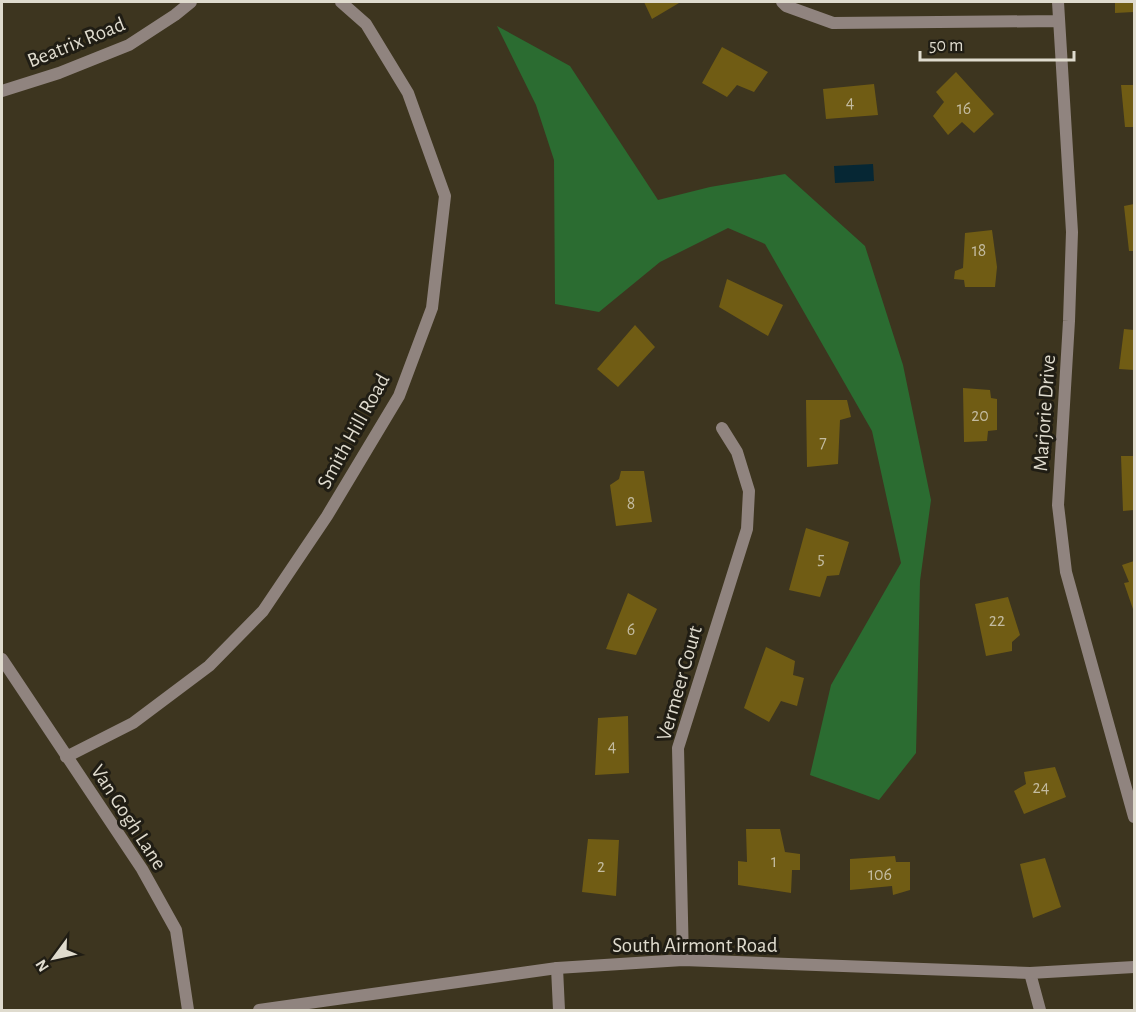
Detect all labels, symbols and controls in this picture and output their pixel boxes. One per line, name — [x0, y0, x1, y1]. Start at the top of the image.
street label: Beatrix Road — [24, 13, 128, 72]
scale bar — [920, 24, 1074, 62]
text: 50 m — [929, 37, 963, 55]
house number: 4 — [846, 94, 855, 112]
house number: 16 — [957, 100, 971, 118]
house number: 18 — [972, 242, 986, 260]
street label: Marjorie Drive — [1030, 354, 1059, 472]
street label: Smith Hill Road — [313, 370, 394, 492]
house number: 20 — [971, 407, 989, 425]
house number: 7 — [819, 434, 827, 452]
house number: 8 — [627, 495, 635, 513]
house number: 5 — [817, 550, 825, 568]
house number: 22 — [989, 612, 1005, 630]
house number: 6 — [627, 621, 635, 639]
street label: Vermeer Court — [653, 623, 706, 743]
house number: 4 — [608, 738, 617, 756]
street label: Van Gogh Lane — [87, 761, 170, 873]
house number: 24 — [1033, 779, 1050, 797]
house number: 1 — [771, 853, 777, 871]
house number: 2 — [597, 858, 605, 876]
house number: 106 — [868, 866, 892, 884]
north arrow — [24, 928, 84, 988]
street label: South Airmont Road — [612, 935, 778, 956]
text: N — [33, 957, 52, 975]

